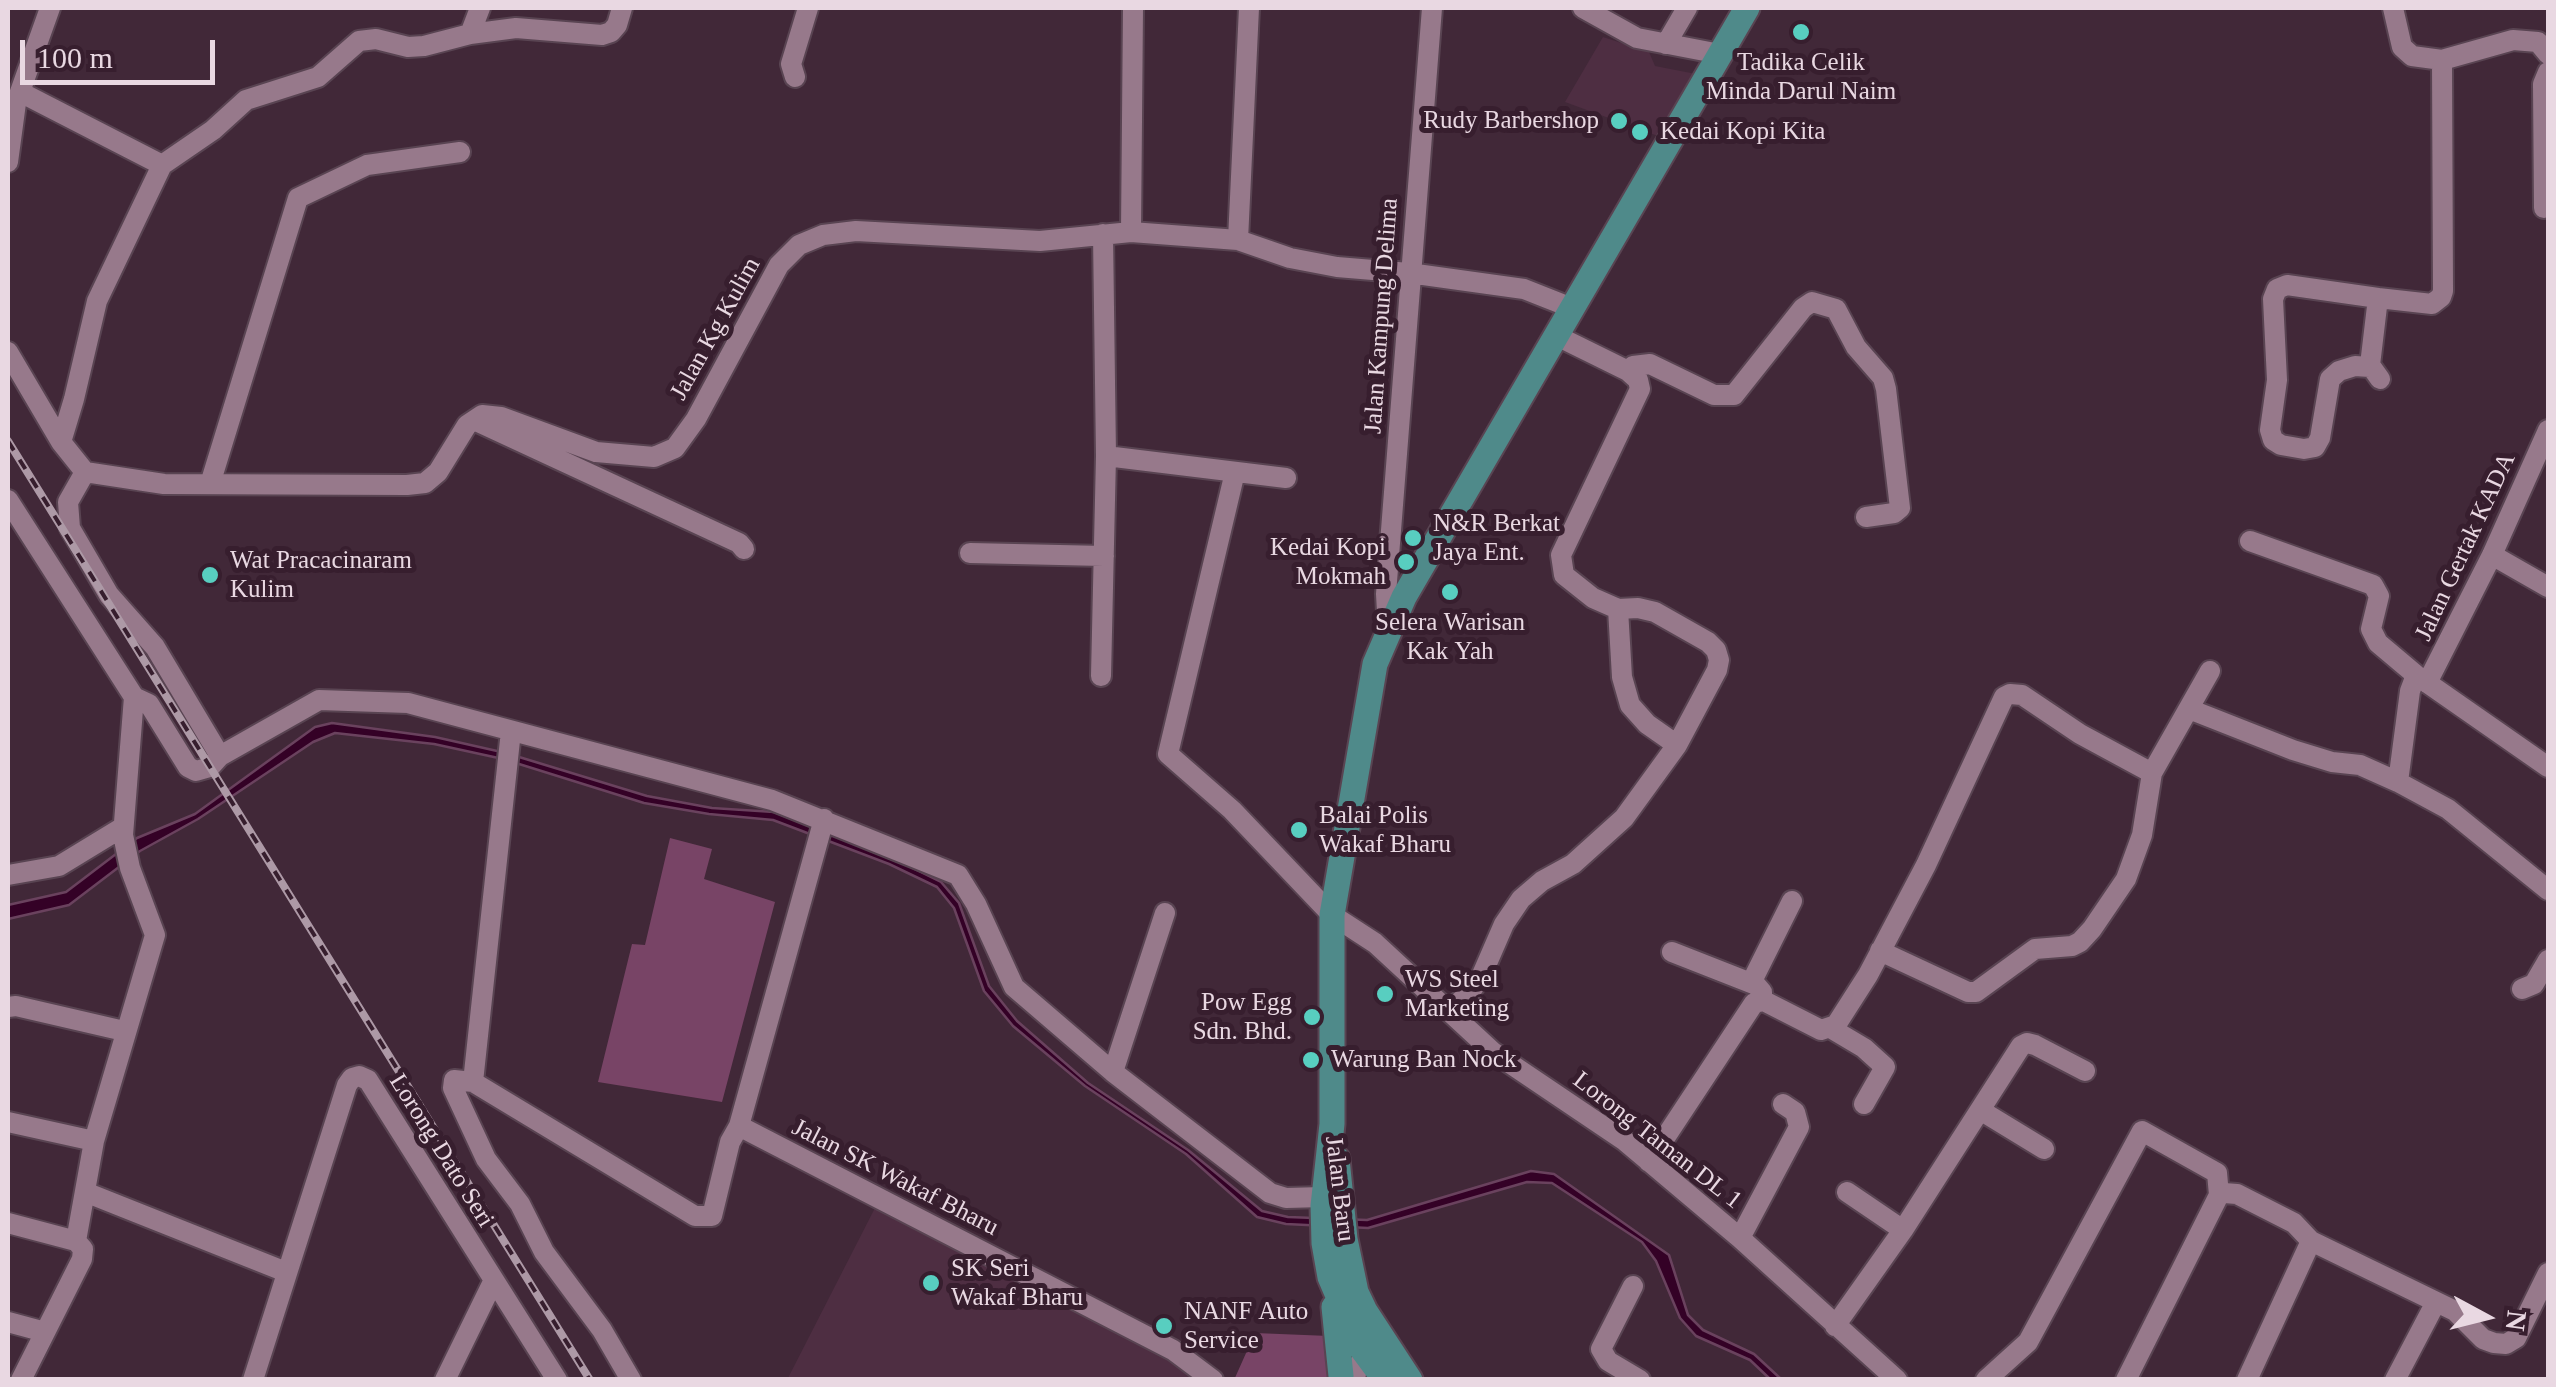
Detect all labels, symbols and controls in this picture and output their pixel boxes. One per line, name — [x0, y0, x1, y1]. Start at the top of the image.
scale bar — [25, 20, 220, 82]
marker: Tadika Celik Minda Darul Naim — [1790, 21, 1812, 43]
text: 100 m — [37, 41, 113, 74]
place label: Tadika Celik Minda Darul Naim — [1706, 48, 1896, 107]
place label: Rudy Barbershop — [1423, 106, 1599, 136]
marker: Rudy Barbershop — [1608, 110, 1630, 132]
place label: Kedai Kopi Kita — [1660, 117, 1825, 147]
marker: Kedai Kopi Kita — [1629, 121, 1651, 143]
street label: Jalan Kampung Delima — [1359, 197, 1405, 435]
street label: Jalan Kg Kulim — [665, 252, 767, 406]
street label: Jalan Gertak KADA — [2409, 448, 2523, 646]
place label: N&R Berkat Jaya Ent. — [1433, 509, 1560, 568]
marker: N&R Berkat Jaya Ent. — [1402, 527, 1424, 549]
place label: Kedai Kopi Mokmah — [1270, 533, 1386, 592]
place label: Wat Pracacinaram Kulim — [230, 546, 412, 605]
marker: Kedai Kopi Mokmah — [1395, 551, 1417, 573]
marker: Wat Pracacinaram Kulim — [199, 564, 221, 586]
marker: Selera Warisan Kak Yah — [1439, 581, 1461, 603]
place label: Selera Warisan Kak Yah — [1375, 608, 1525, 667]
place label: Balai Polis Wakaf Bharu — [1319, 801, 1451, 860]
marker: Balai Polis Wakaf Bharu — [1288, 819, 1310, 841]
place label: WS Steel Marketing — [1405, 965, 1509, 1024]
marker: WS Steel Marketing — [1374, 983, 1396, 1005]
place label: Pow Egg Sdn. Bhd. — [1193, 988, 1292, 1047]
marker: Pow Egg Sdn. Bhd. — [1301, 1006, 1323, 1028]
place label: Warung Ban Nock — [1331, 1045, 1516, 1075]
marker: Warung Ban Nock — [1300, 1049, 1322, 1071]
street label: Lorong Taman DL 1 — [1567, 1066, 1747, 1216]
street label: Lorong Dato Seri — [382, 1069, 500, 1233]
street label: Jalan SK Wakaf Bharu — [787, 1113, 1003, 1243]
street label: Jalan Baru — [1318, 1134, 1360, 1244]
place label: SK Seri Wakaf Bharu — [951, 1254, 1083, 1313]
north arrow — [2436, 1267, 2536, 1367]
marker: SK Seri Wakaf Bharu — [920, 1272, 942, 1294]
place label: NANF Auto Service — [1184, 1297, 1308, 1356]
text: N — [2500, 1309, 2533, 1333]
marker: NANF Auto Service — [1153, 1315, 1175, 1337]

